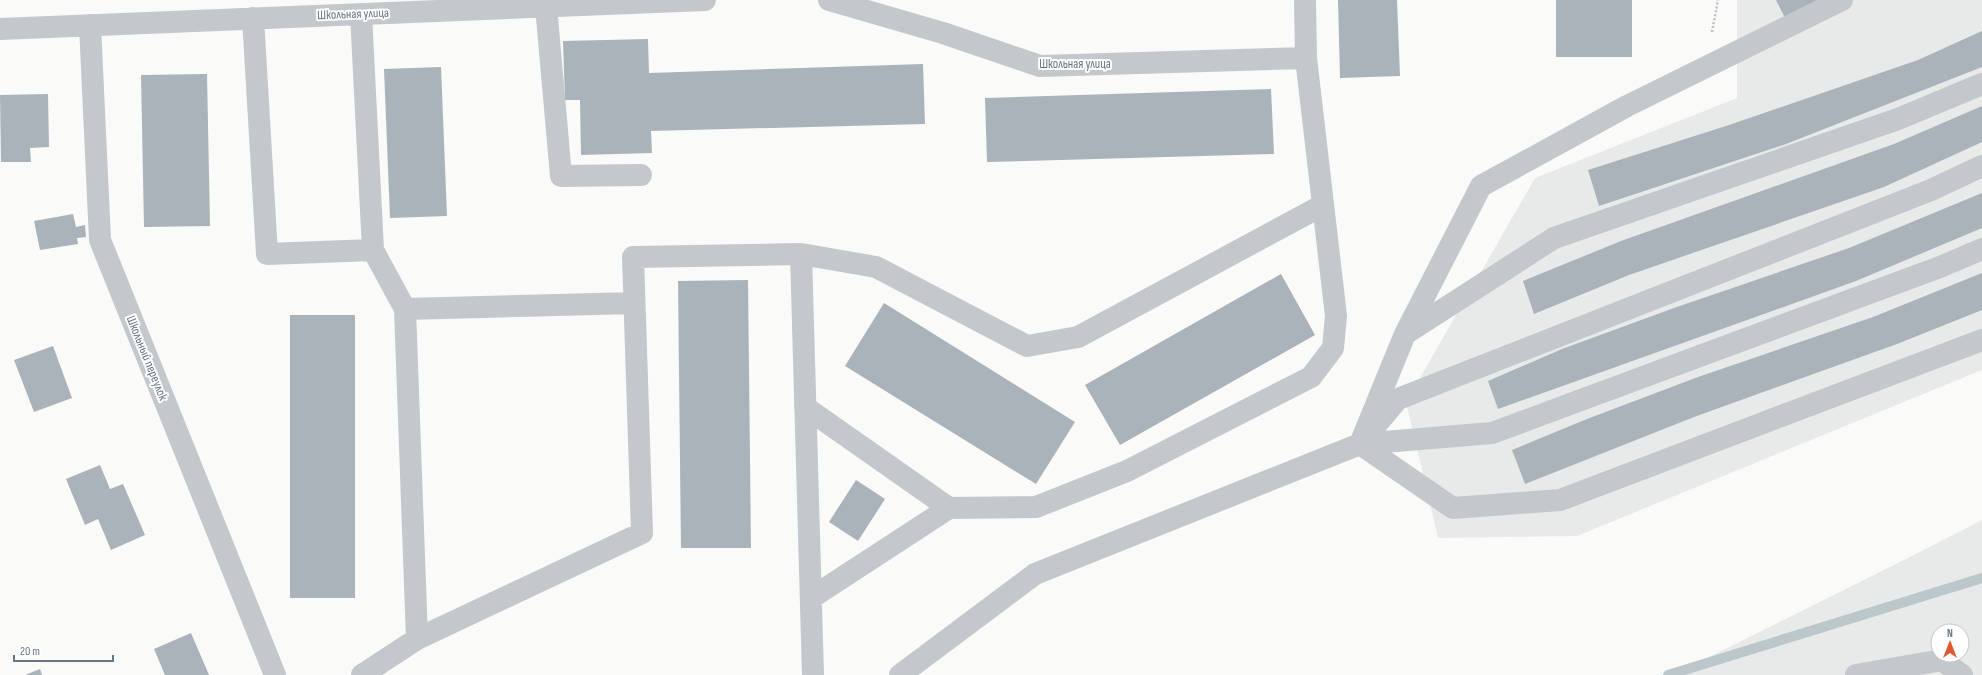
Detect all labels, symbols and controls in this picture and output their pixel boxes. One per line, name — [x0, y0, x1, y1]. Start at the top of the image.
street label: Школьная улица — [317, 5, 389, 23]
street label: Школьная улица — [1039, 56, 1111, 72]
street label: Школьный переулок — [123, 313, 171, 403]
north arrow — [1930, 623, 1970, 663]
text: N — [1947, 627, 1953, 640]
scale bar — [14, 637, 113, 663]
text: 20 m — [20, 644, 40, 659]

